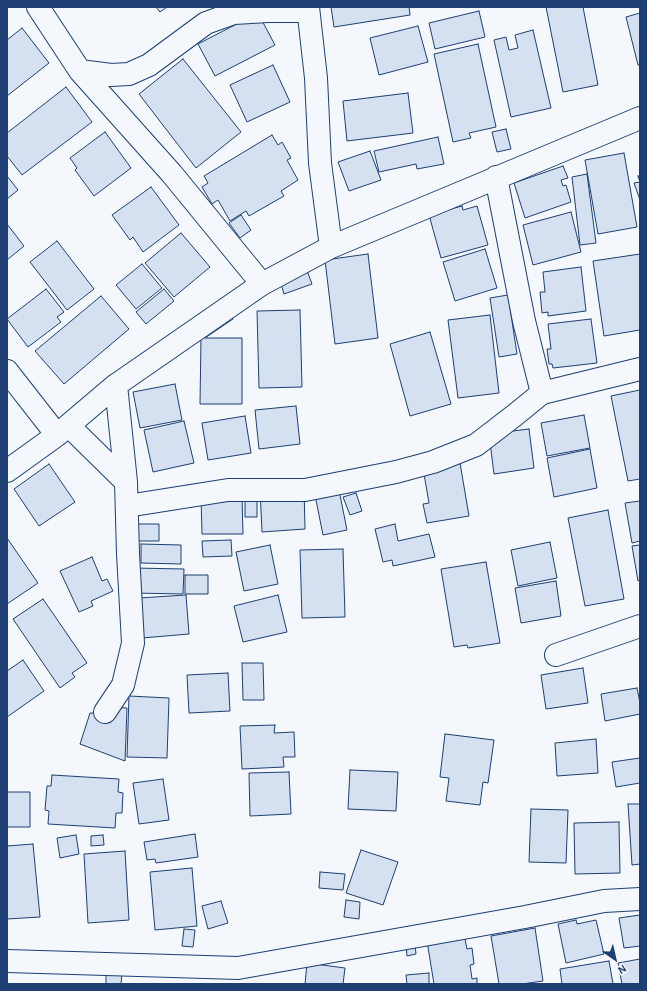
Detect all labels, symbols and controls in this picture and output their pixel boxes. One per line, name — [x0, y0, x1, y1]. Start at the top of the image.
north arrow — [595, 939, 635, 979]
text: N — [616, 963, 628, 976]

